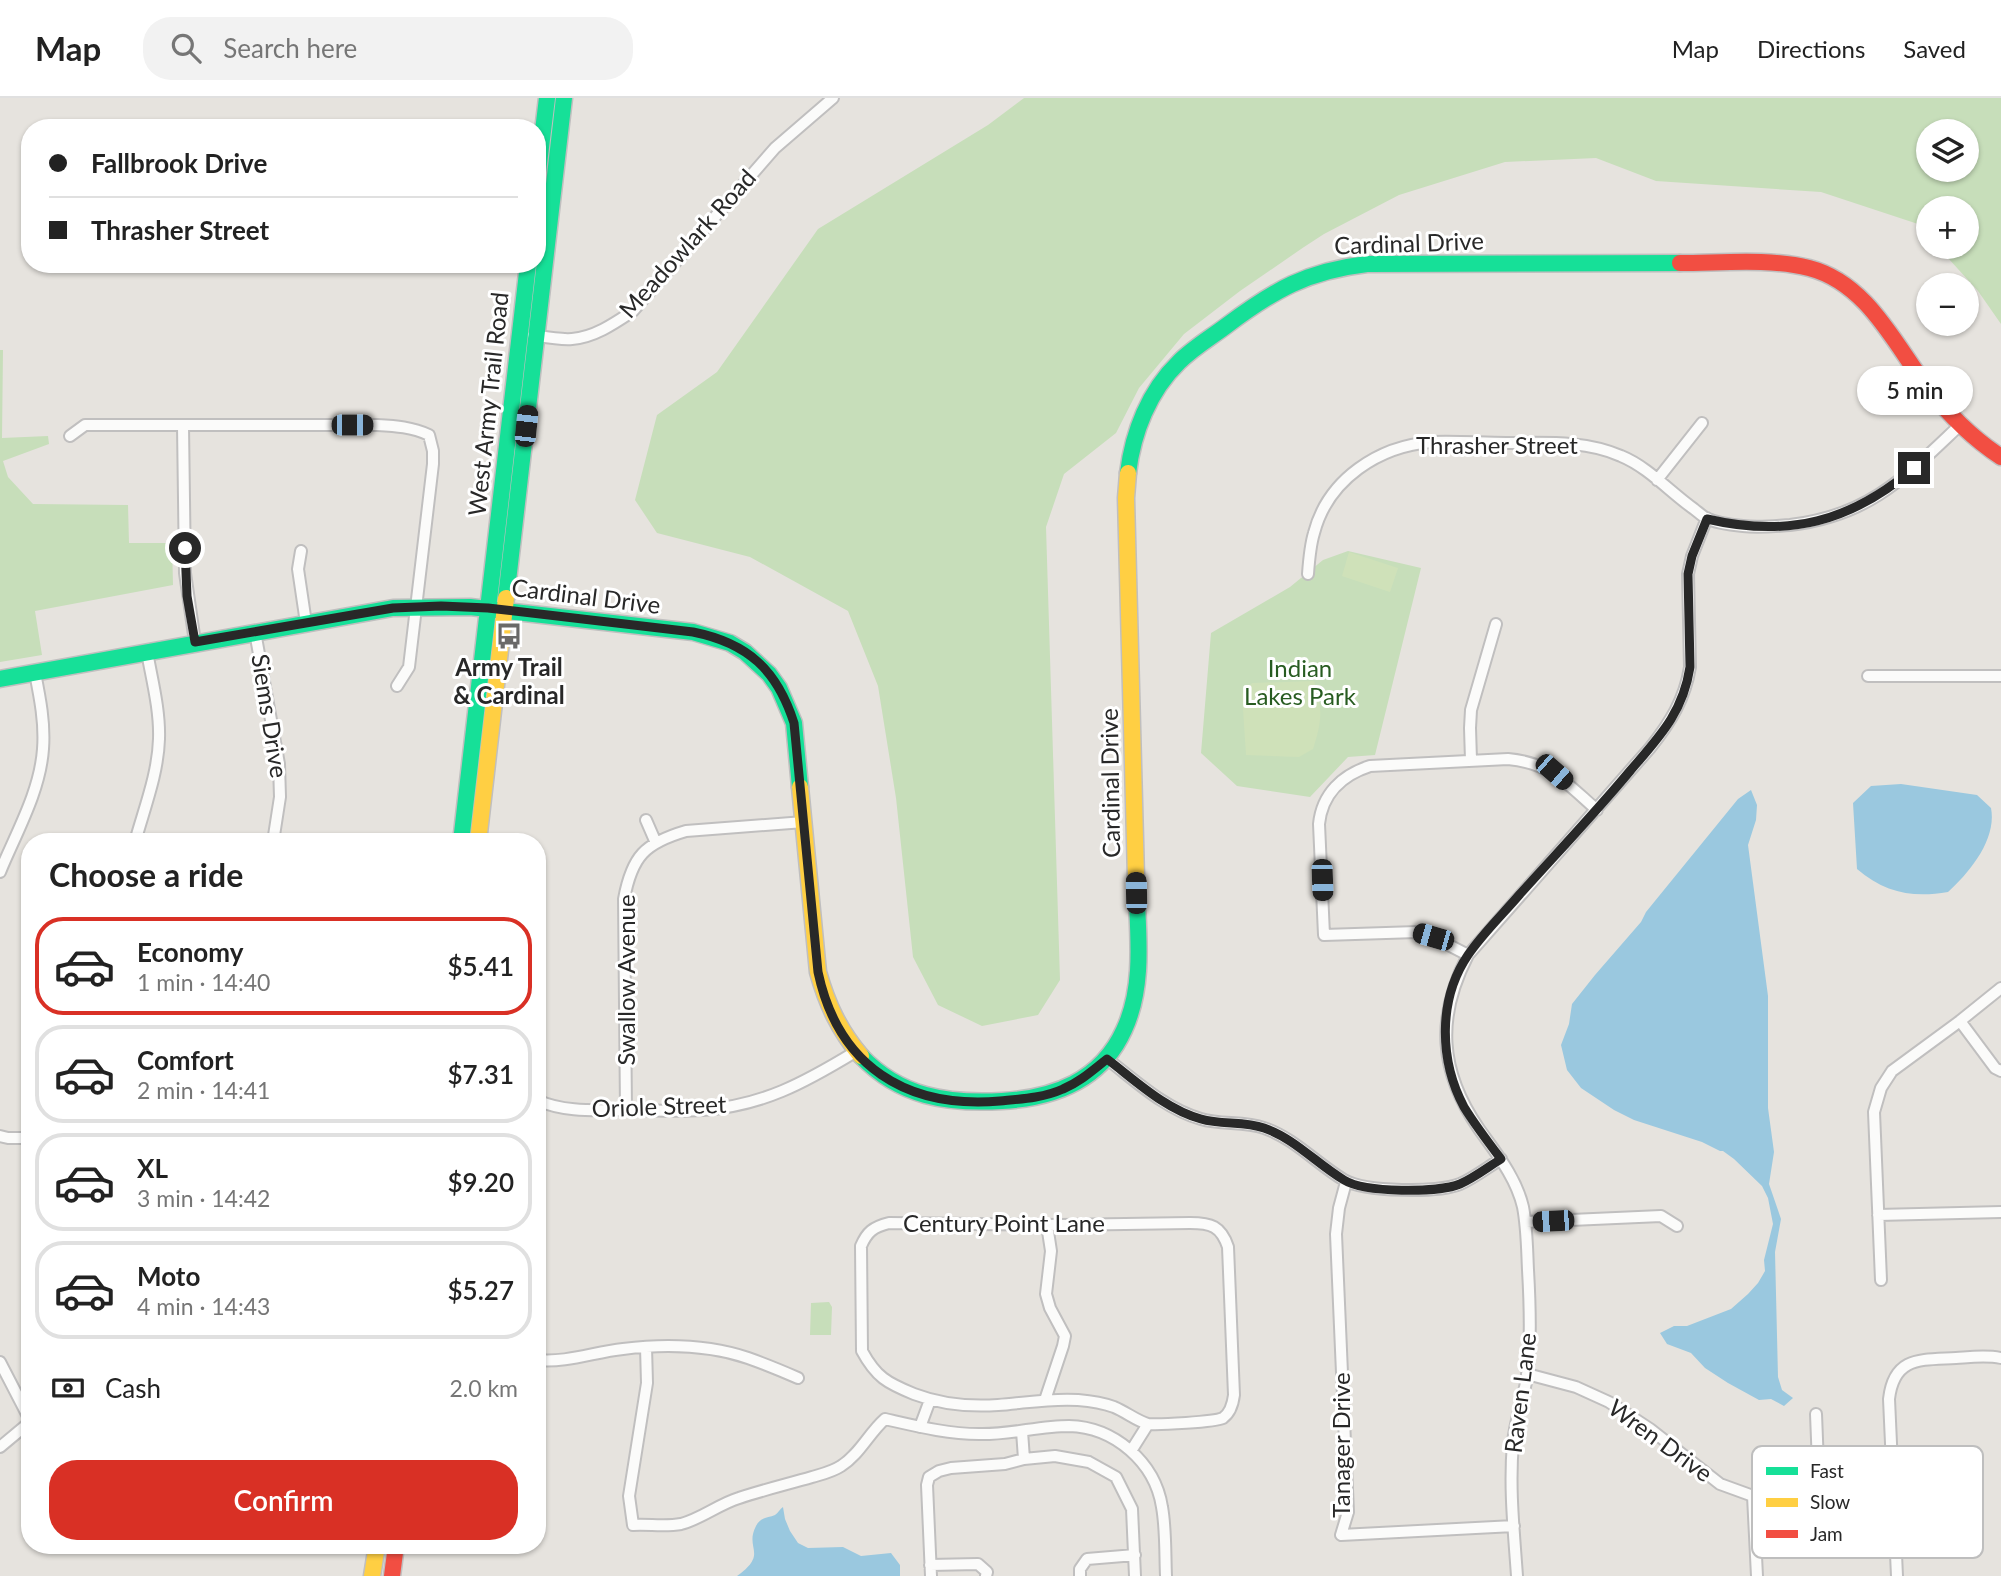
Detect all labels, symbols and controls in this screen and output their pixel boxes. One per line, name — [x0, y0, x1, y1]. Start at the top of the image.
search box — [143, 17, 633, 80]
text: Map — [35, 28, 101, 68]
icon: search — [167, 29, 205, 67]
text: Search here — [223, 32, 357, 64]
text: Map — [1672, 34, 1719, 63]
text: Directions — [1757, 34, 1865, 63]
text: Saved — [1903, 34, 1966, 63]
map controls — [1916, 119, 1979, 336]
button: layers — [1916, 119, 1979, 182]
text: Fallbrook Drive — [91, 147, 267, 179]
street label: Meadowlark Road — [612, 163, 761, 323]
button: + — [1916, 196, 1979, 259]
text: Thrasher Street — [91, 214, 269, 246]
street label: Cardinal Drive — [1334, 225, 1484, 260]
button: − — [1916, 273, 1979, 336]
street label: West Army Trail Road — [461, 290, 514, 517]
callout: 5 min — [1856, 366, 1972, 416]
text: 5 min — [1887, 376, 1943, 404]
car — [514, 404, 539, 448]
car — [332, 415, 374, 436]
street label: Thrasher Street — [1416, 430, 1578, 459]
route end — [1898, 452, 1930, 484]
route start — [169, 532, 201, 564]
street label: Cardinal Drive — [510, 572, 662, 619]
bus stop icon: Army Trail & Cardinal — [494, 621, 524, 651]
street label: Siems Drive — [246, 652, 295, 780]
place label: Army Trail & Cardinal — [453, 652, 565, 709]
park label: Indian Lakes Park — [1244, 653, 1357, 710]
street label: Cardinal Drive — [1094, 708, 1125, 858]
car — [1532, 750, 1577, 794]
text: Choose a ride — [49, 855, 243, 894]
car — [1311, 859, 1334, 901]
car — [1126, 872, 1147, 914]
street label: Swallow Avenue — [611, 894, 640, 1066]
car — [1410, 921, 1457, 953]
icon: car — [53, 935, 116, 998]
text: Economy — [137, 936, 243, 968]
text: $5.41 — [448, 950, 514, 982]
text: 1 min · 14:40 — [137, 968, 270, 996]
icon: car — [53, 1043, 116, 1106]
text: Comfort — [137, 1044, 234, 1076]
text: $7.31 — [448, 1058, 514, 1090]
text: 2 min · 14:41 — [137, 1076, 270, 1104]
street label: Oriole Street — [591, 1089, 727, 1122]
icon: car — [53, 1151, 116, 1214]
text: XL — [137, 1152, 168, 1184]
text: $9.20 — [448, 1166, 514, 1198]
text: 3 min · 14:42 — [137, 1184, 270, 1212]
street label: Century Point Lane — [903, 1208, 1105, 1237]
car — [1532, 1209, 1575, 1233]
icon: car — [53, 1259, 116, 1322]
text: Moto — [137, 1260, 200, 1292]
text: $5.27 — [448, 1274, 514, 1306]
text: 4 min · 14:43 — [137, 1292, 270, 1320]
street label: Raven Lane — [1498, 1331, 1541, 1455]
icon: cash — [49, 1369, 87, 1407]
text: Cash — [105, 1372, 161, 1404]
street label: Tanager Drive — [1326, 1372, 1355, 1518]
text: 2.0 km — [449, 1374, 518, 1402]
street label: Wren Drive — [1603, 1392, 1719, 1487]
legend — [1752, 1446, 1983, 1558]
text: Fast — [1810, 1459, 1844, 1482]
button: Confirm — [49, 1460, 518, 1540]
text: Slow — [1810, 1490, 1850, 1513]
text: Jam — [1810, 1522, 1843, 1545]

